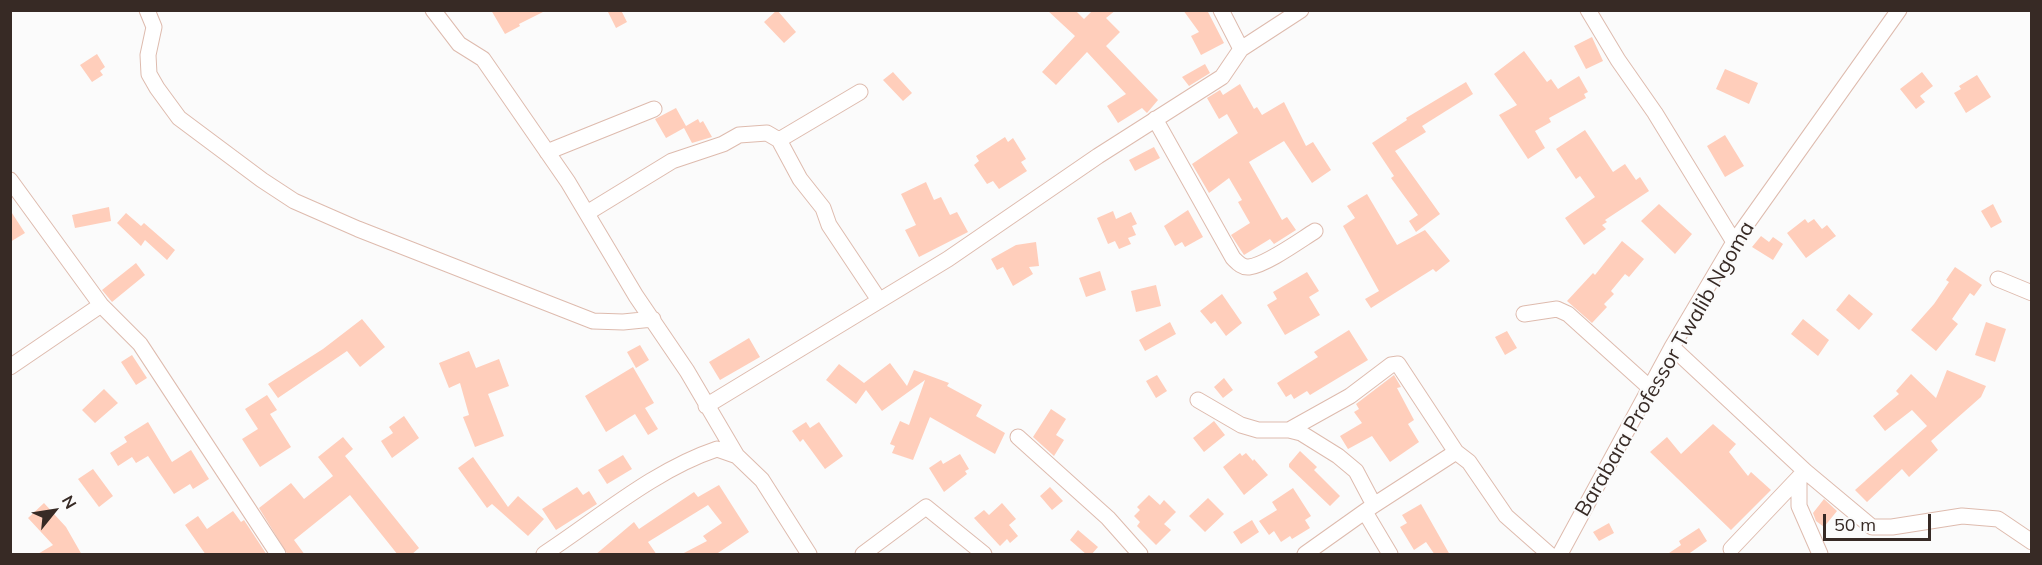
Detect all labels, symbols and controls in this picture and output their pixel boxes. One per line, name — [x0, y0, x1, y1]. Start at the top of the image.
street label: Barabara Professor Twalib Ngoma — [1570, 217, 1760, 521]
north arrow — [24, 481, 84, 541]
text: N — [58, 492, 81, 512]
scale bar — [1826, 502, 1934, 540]
text: 50 m — [1834, 513, 1876, 536]

